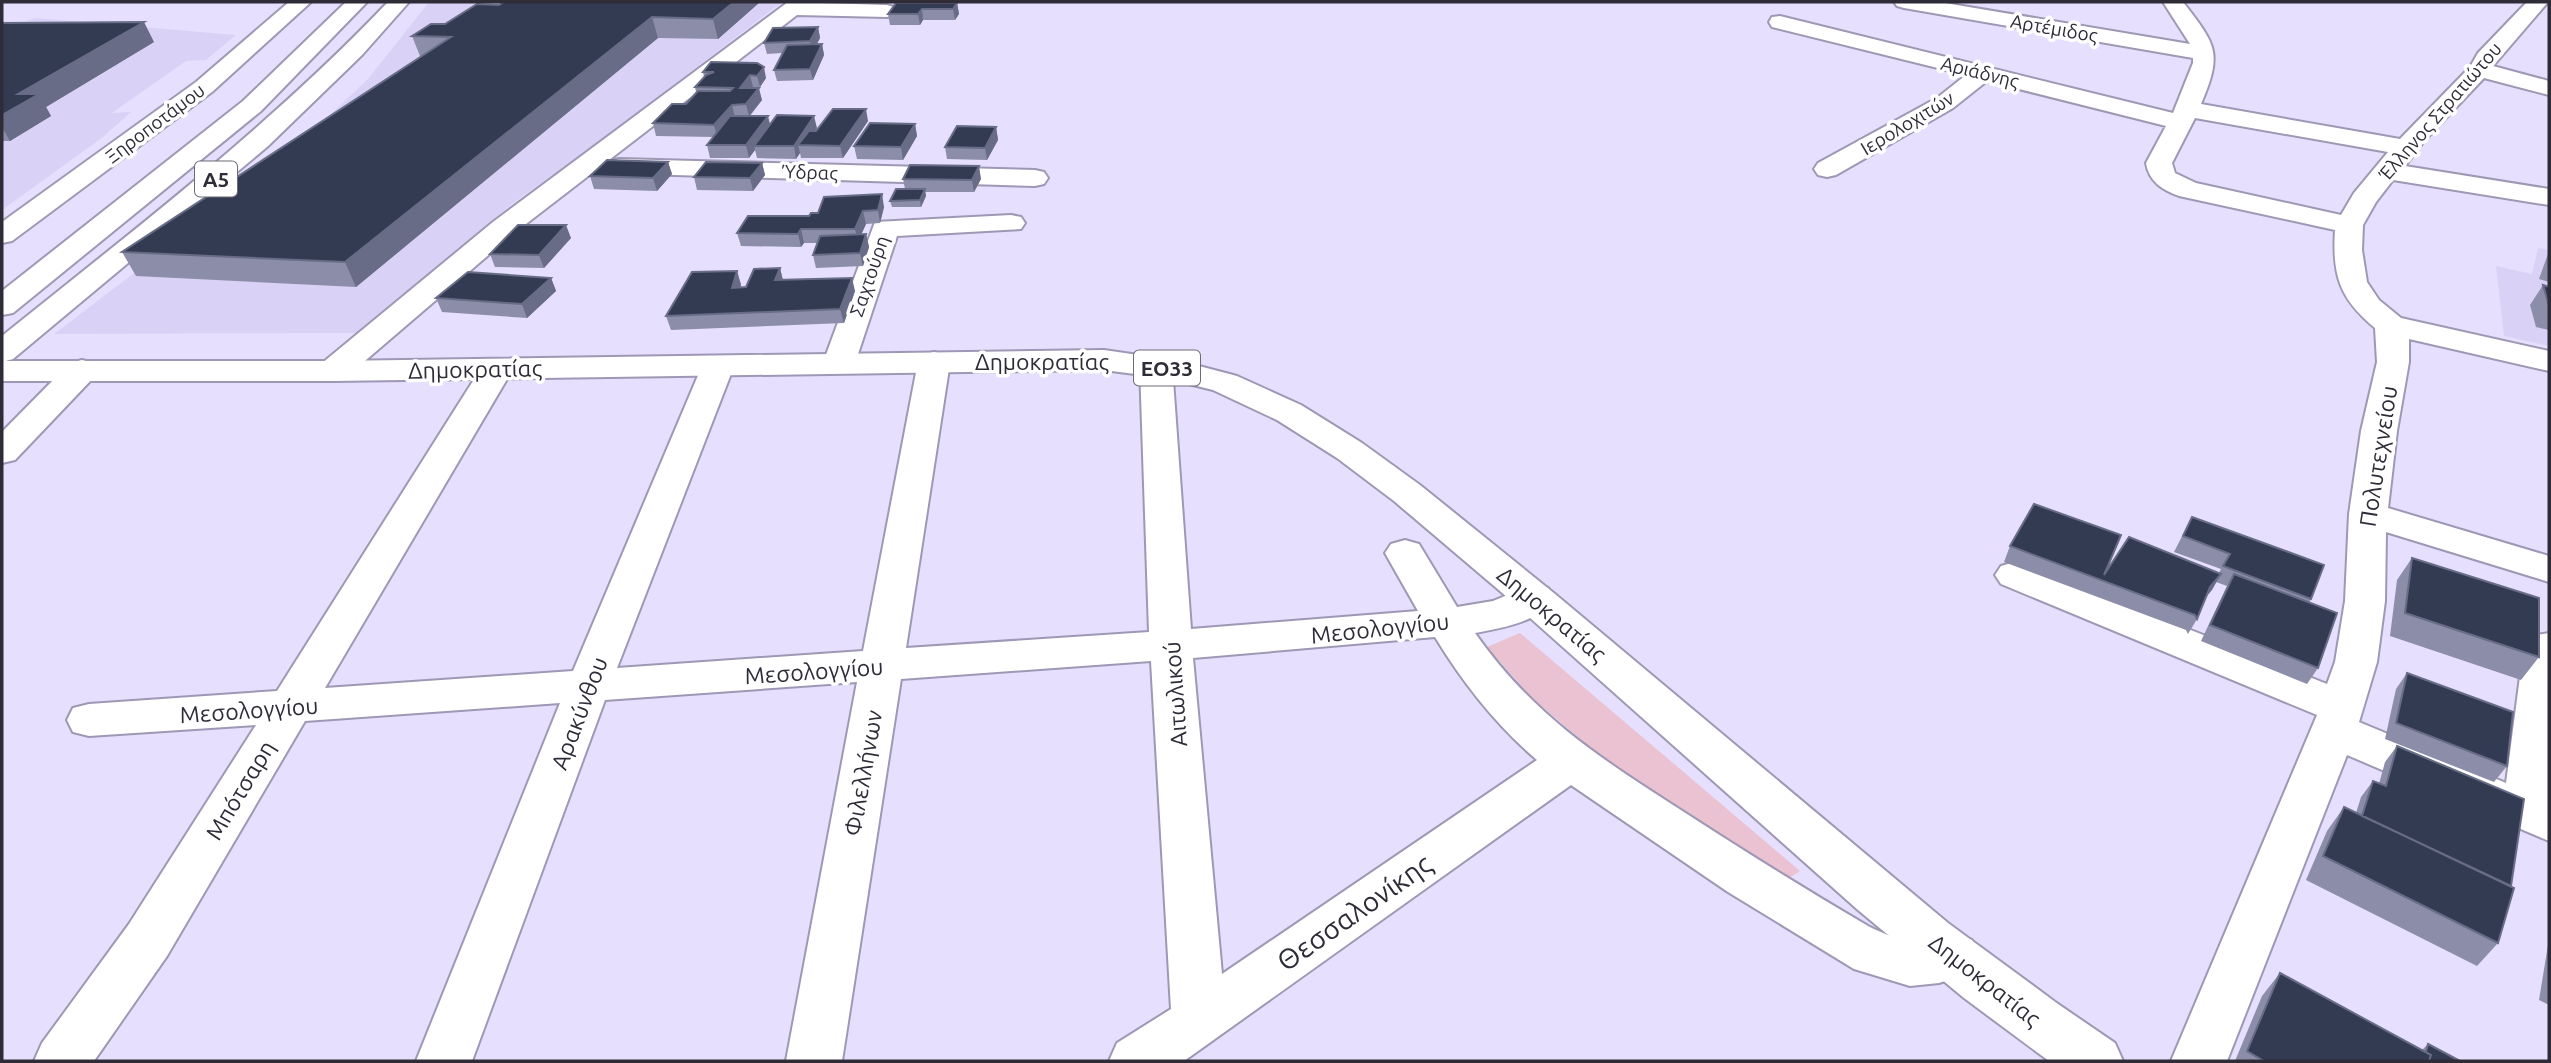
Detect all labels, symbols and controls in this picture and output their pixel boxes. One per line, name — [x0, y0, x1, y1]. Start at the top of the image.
street label: Αρτέμιδος — [2009, 10, 2100, 47]
street label: Έλληνος Στρατιώτου — [2374, 38, 2506, 185]
street label: Αριάδνης — [1939, 52, 2022, 92]
street label: Ξηροποτάμου — [101, 79, 209, 167]
street label: Ιερολοχιτών — [1856, 87, 1958, 159]
street label: Ύδρας — [781, 160, 839, 184]
road number: Α5 — [195, 162, 237, 196]
street label: Σαχτούρη — [845, 233, 893, 319]
street label: Δημοκρατίας — [975, 349, 1109, 375]
road number: ΕΟ33 — [1134, 350, 1200, 386]
street label: Δημοκρατίας — [408, 355, 542, 384]
street label: Πολυτεχνείου — [2355, 384, 2401, 528]
street label: Δημοκρατίας — [1492, 561, 1611, 667]
street label: Μεσολογγίου — [1310, 608, 1450, 648]
street label: Αιτωλικού — [1159, 640, 1191, 748]
street label: Αρακύνθου — [546, 653, 612, 773]
street label: Μεσολογγίου — [744, 654, 884, 688]
street label: Μεσολογγίου — [179, 693, 319, 727]
street label: Φιλελλήνων — [840, 708, 886, 838]
street label: Μπότσαρη — [201, 736, 279, 844]
street label: Θεσσαλονίκης — [1271, 847, 1438, 977]
street label: Δημοκρατίας — [1924, 929, 2045, 1032]

